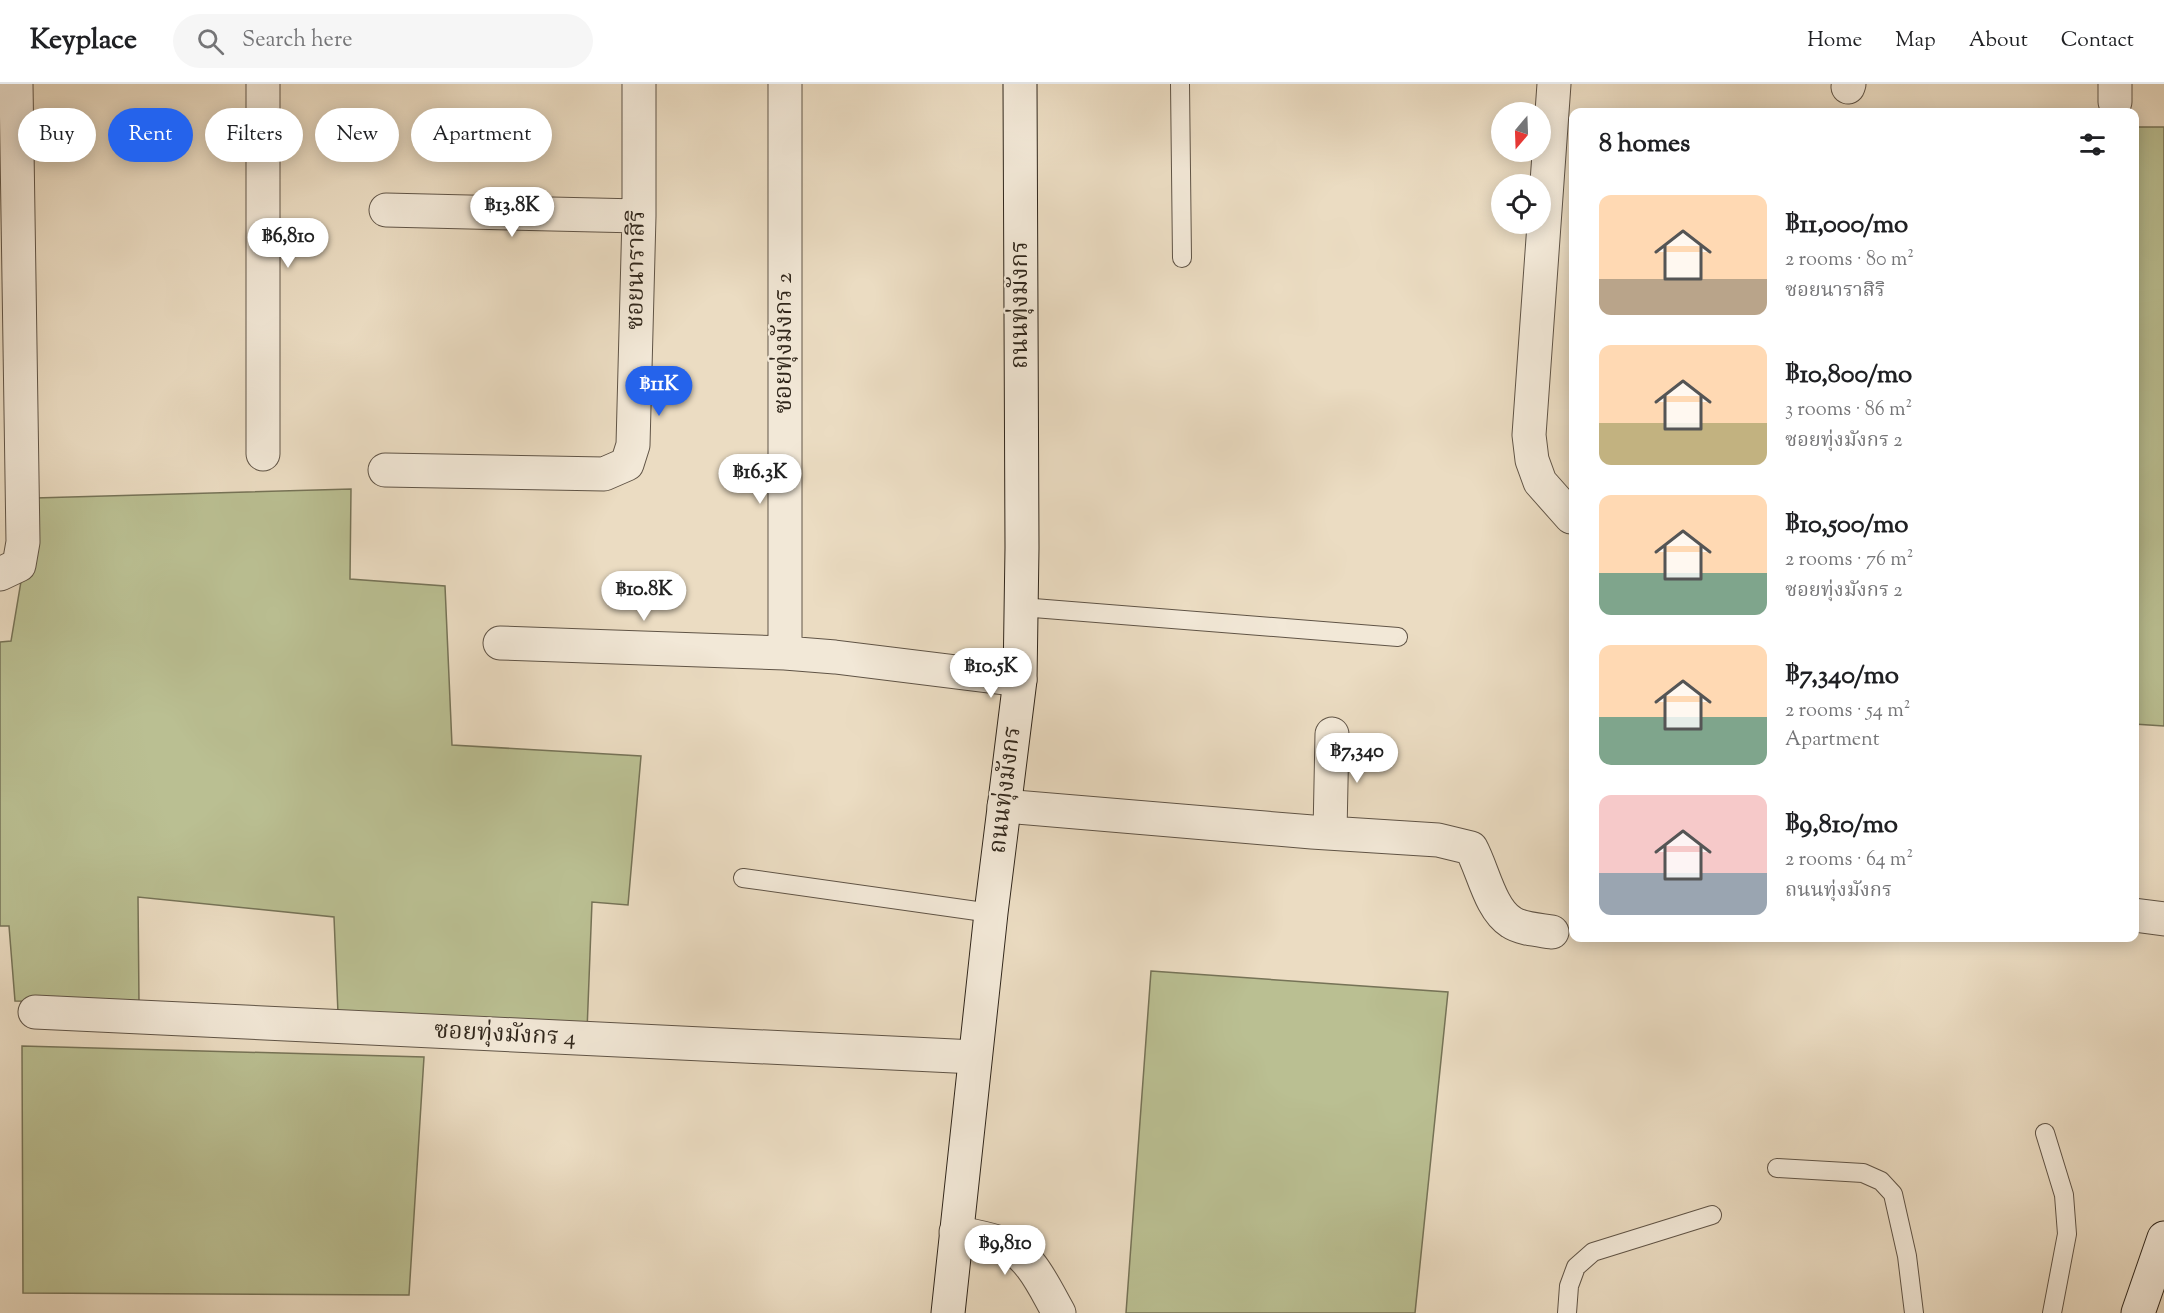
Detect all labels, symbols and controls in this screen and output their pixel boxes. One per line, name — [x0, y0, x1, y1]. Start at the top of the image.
search box — [173, 14, 593, 68]
text: Keyplace — [30, 21, 137, 61]
icon: search — [194, 25, 227, 58]
text: Search here — [242, 25, 352, 57]
text: Home — [1807, 26, 1862, 56]
text: Map — [1895, 26, 1936, 56]
text: About — [1969, 26, 2028, 56]
text: Contact — [2061, 26, 2134, 56]
north arrow — [1491, 102, 1551, 162]
map controls — [1491, 102, 1551, 234]
chip: Buy — [18, 108, 96, 162]
chip: Rent — [108, 108, 193, 162]
chip: Filters — [205, 108, 303, 162]
chip: New — [315, 108, 399, 162]
chip: Apartment — [411, 108, 552, 162]
text: 8 homes — [1599, 126, 1690, 163]
icon: filters — [2076, 128, 2109, 161]
button: locate — [1491, 174, 1551, 234]
pin: ฿13.8K — [463, 187, 561, 238]
text: ฿13.8K — [484, 192, 540, 221]
text: ฿11,000/mo — [1785, 207, 1908, 244]
street label: ซอยนาราสิริ — [619, 210, 655, 330]
pin: ฿6,810 — [239, 218, 337, 269]
icon: home — [1647, 219, 1719, 291]
text: ฿6,810 — [262, 223, 314, 252]
street label: ถนนทุ่งมังกร — [1004, 241, 1038, 369]
text: 2 rooms · 80 m² — [1785, 246, 1914, 275]
street label: ซอยทุ่งมังกร 2 — [768, 272, 802, 414]
text: ซอยนาราสิริ — [1785, 277, 1885, 306]
text: ฿10,800/mo — [1785, 357, 1912, 394]
pin: ฿11K — [623, 366, 695, 417]
icon: home — [1647, 369, 1719, 441]
text: ฿11K — [639, 371, 679, 400]
text: 3 rooms · 86 m² — [1785, 396, 1912, 425]
text: ซอยทุ่งมังกร 2 — [1785, 427, 1903, 456]
pin: ฿16.3K — [711, 454, 809, 505]
text: ฿16.3K — [732, 459, 788, 488]
text: ฿10,500/mo — [1785, 507, 1909, 544]
icon: home — [1647, 519, 1719, 591]
text: 2 rooms · 76 m² — [1785, 546, 1913, 575]
pin: ฿10.8K — [595, 571, 693, 622]
text: ฿10.8K — [615, 576, 673, 605]
text: ซอยทุ่งมังกร 2 — [1785, 577, 1903, 606]
pin: ฿10.5K — [942, 648, 1040, 699]
text: ฿10.5K — [964, 653, 1018, 682]
text: ฿7,340/mo — [1785, 658, 1899, 695]
icon: home — [1647, 669, 1719, 741]
text: 2 rooms · 54 m² — [1785, 697, 1910, 726]
street label: ถนนทุ่งมังกร — [981, 724, 1031, 856]
text: Apartment — [1785, 726, 1880, 755]
pin: ฿7,340 — [1308, 733, 1406, 784]
text: ฿7,340 — [1330, 738, 1384, 767]
text: ฿9,810/mo — [1785, 807, 1898, 844]
icon: home — [1647, 819, 1719, 891]
text: 2 rooms · 64 m² — [1785, 846, 1913, 875]
text: ถนนทุ่งมังกร — [1785, 877, 1892, 906]
street label: ซอยทุ่งมังกร 4 — [433, 1014, 577, 1056]
pin: ฿9,810 — [956, 1225, 1054, 1276]
text: ฿9,810 — [978, 1230, 1032, 1259]

